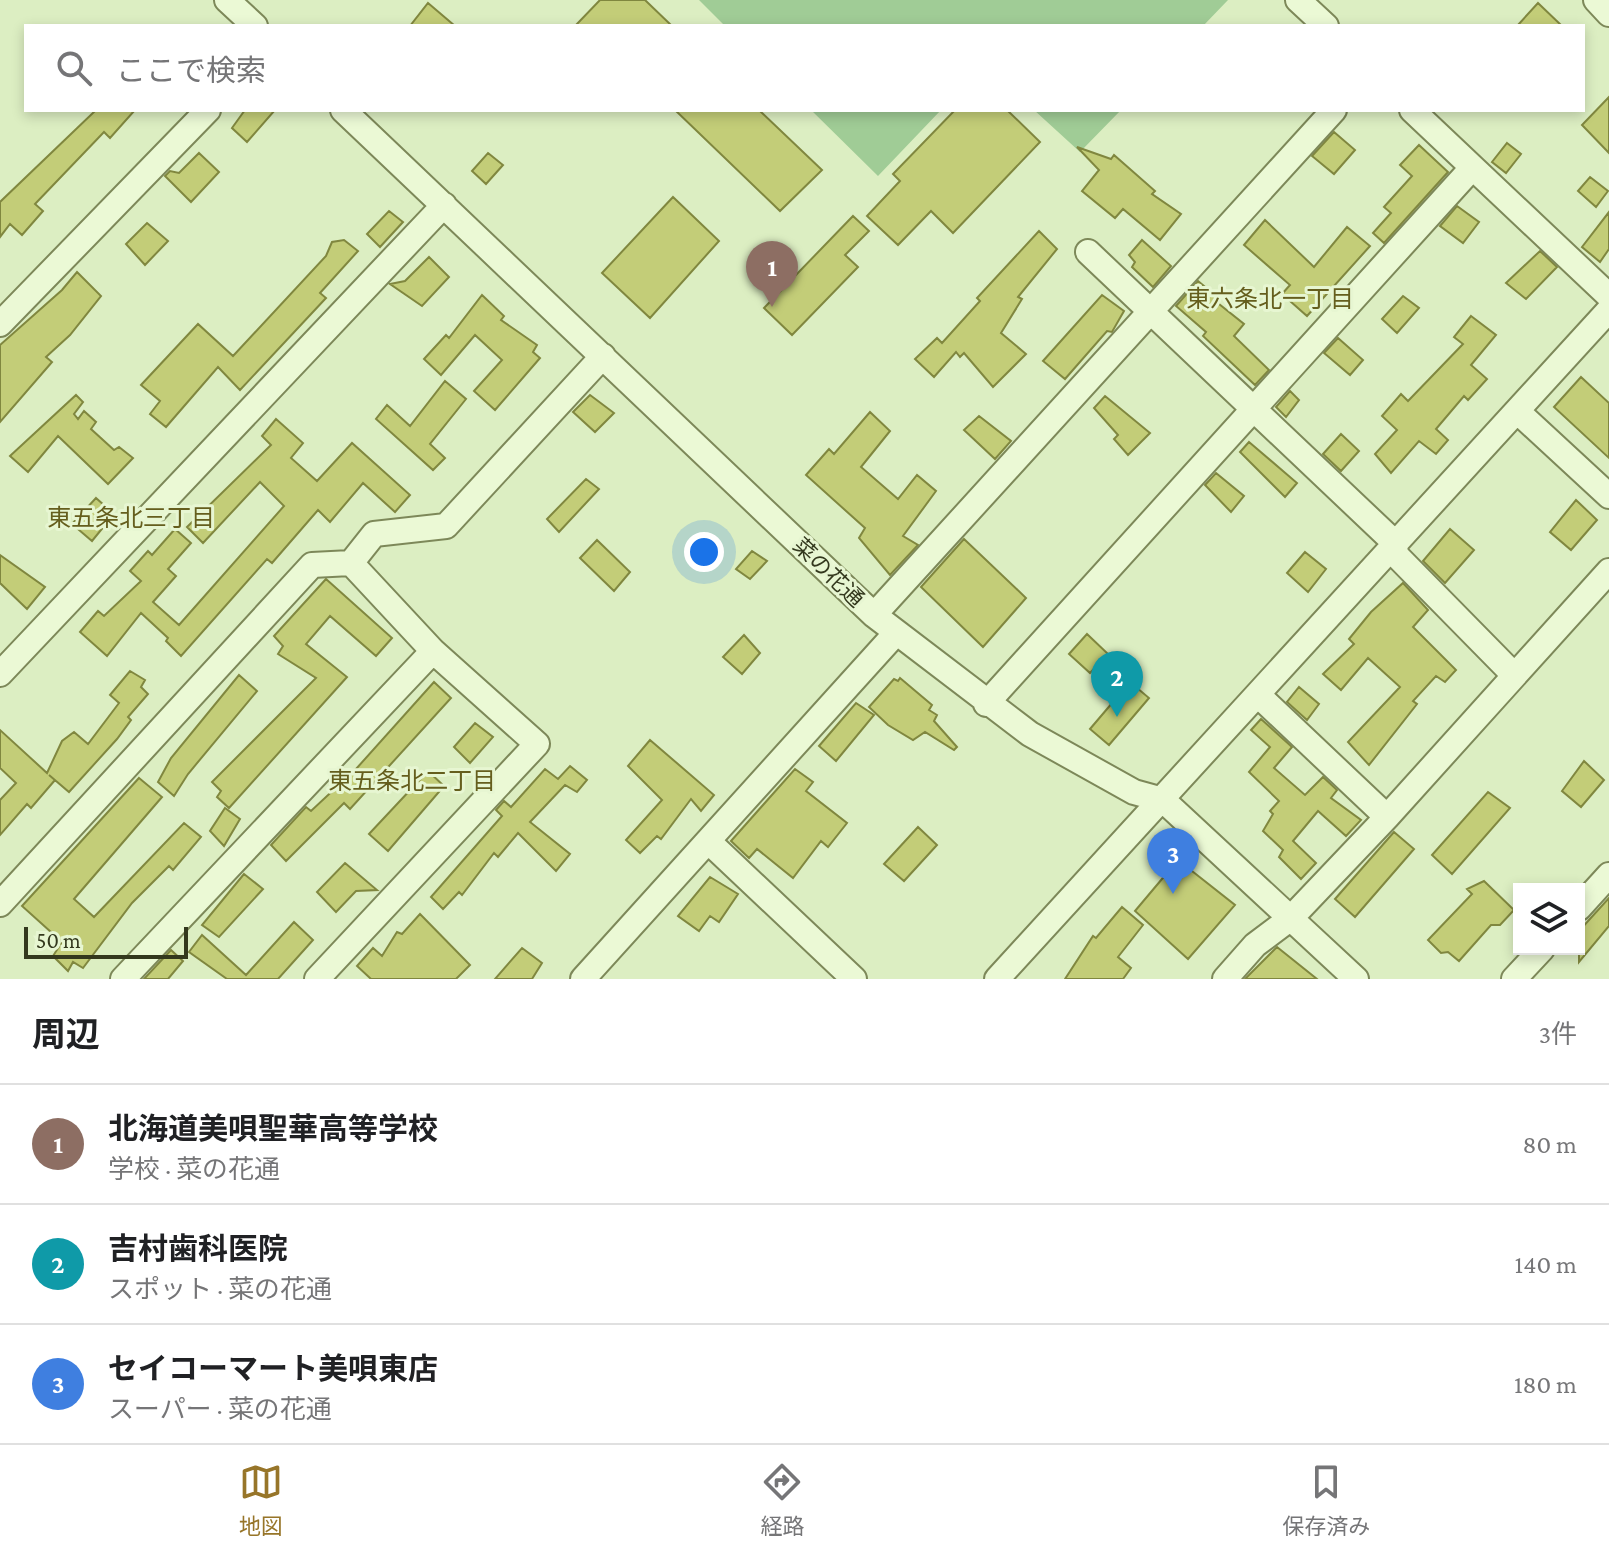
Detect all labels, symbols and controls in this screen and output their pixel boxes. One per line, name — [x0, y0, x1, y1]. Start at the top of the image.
search box — [24, 24, 1585, 112]
icon: search — [52, 46, 96, 90]
text: ここで検索 — [116, 54, 266, 87]
pin: 1 — [746, 241, 798, 307]
district label: 東六条北一丁目 — [1186, 285, 1354, 312]
district label: 東五条北三丁目 — [47, 504, 215, 531]
your location — [684, 532, 724, 572]
street label: 菜の花通 — [788, 533, 869, 612]
pin: 2 — [1091, 651, 1143, 717]
district label: 東五条北二丁目 — [328, 767, 496, 794]
pin: 3 — [1147, 828, 1199, 894]
map controls — [1513, 883, 1585, 955]
button: layers — [1513, 883, 1585, 955]
scale bar — [24, 923, 188, 959]
text: 50 m — [36, 928, 81, 953]
text: 周辺 — [32, 1016, 100, 1053]
text: 3件 — [1539, 1020, 1577, 1049]
text: 北海道美唄聖華高等学校 — [108, 1112, 438, 1145]
text: 1 — [53, 1130, 63, 1159]
text: 80 m — [1523, 1130, 1577, 1159]
text: 学校 · 菜の花通 — [108, 1155, 280, 1184]
text: 吉村歯科医院 — [108, 1232, 288, 1265]
text: 2 — [51, 1250, 65, 1279]
text: 140 m — [1515, 1250, 1577, 1279]
text: スポット · 菜の花通 — [108, 1275, 332, 1304]
text: セイコーマート美唄東店 — [108, 1352, 438, 1385]
text: 3 — [52, 1370, 64, 1399]
text: 180 m — [1514, 1370, 1577, 1399]
text: スーパー · 菜の花通 — [108, 1395, 332, 1424]
tab: 地図 — [239, 1460, 283, 1540]
tab: 経路 — [760, 1460, 804, 1540]
tab: 保存済み — [1282, 1460, 1370, 1540]

